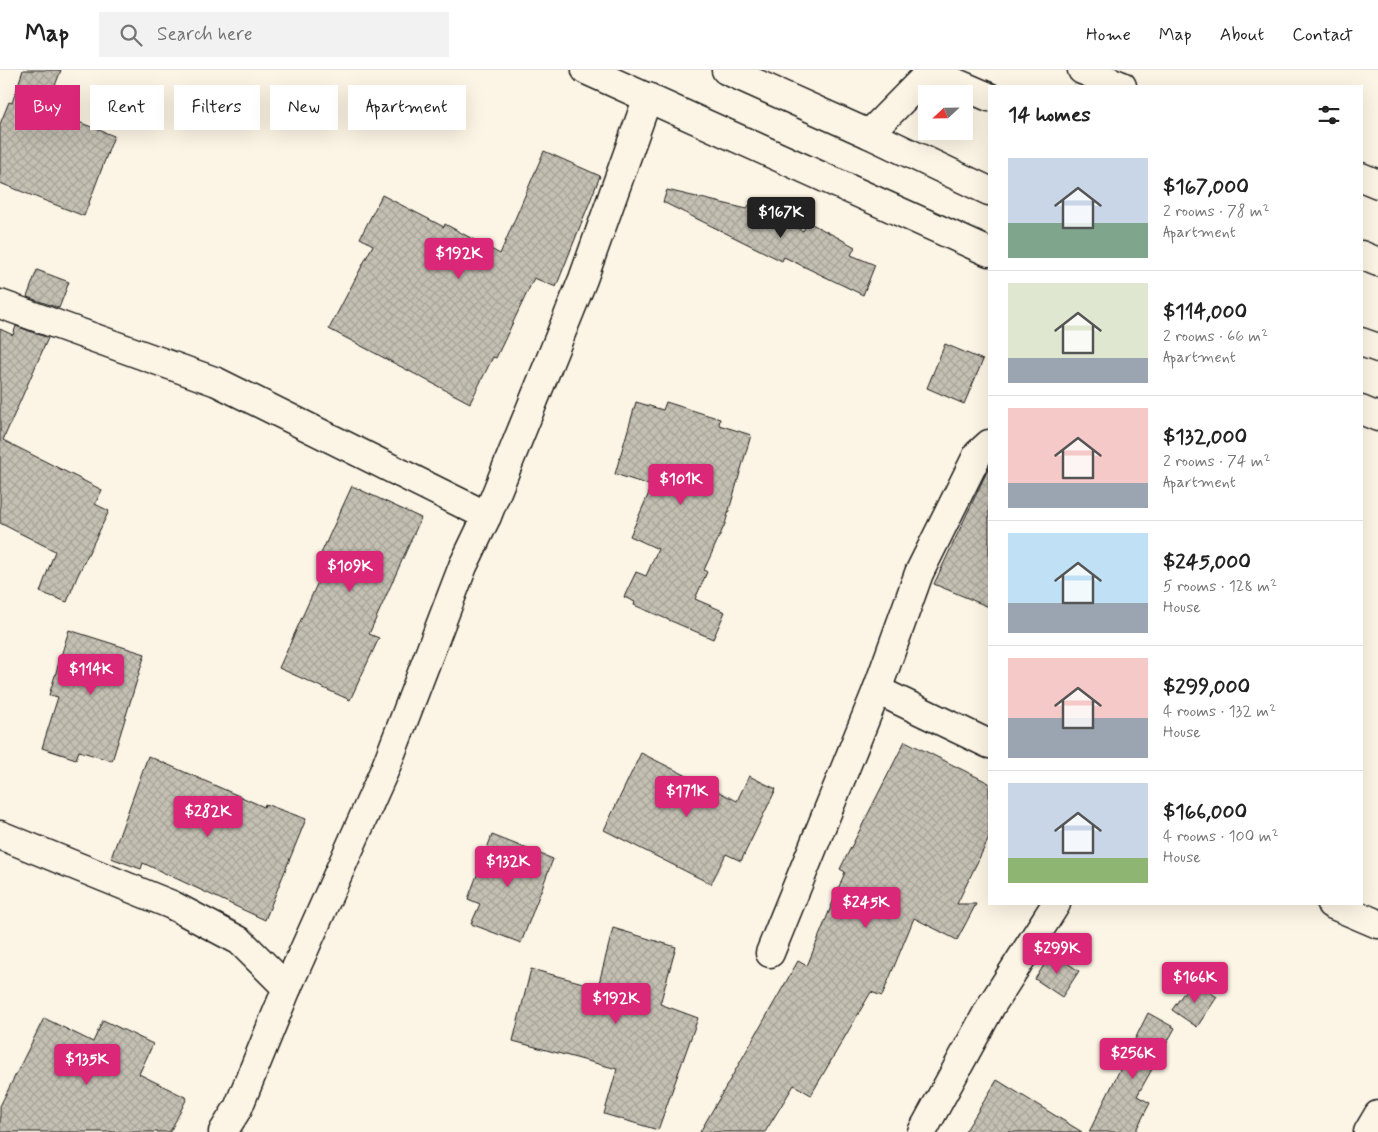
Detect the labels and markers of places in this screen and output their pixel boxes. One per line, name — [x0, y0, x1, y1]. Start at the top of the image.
pin: $167K — [746, 196, 816, 239]
pin: $192K — [424, 238, 494, 280]
pin: $101K — [646, 464, 716, 506]
pin: $109K — [315, 550, 385, 593]
pin: $114K — [56, 654, 126, 696]
pin: $171K — [652, 776, 722, 818]
pin: $282K — [173, 796, 243, 838]
pin: $132K — [473, 846, 543, 888]
pin: $245K — [831, 886, 901, 929]
pin: $299K — [1022, 932, 1092, 975]
pin: $166K — [1160, 962, 1230, 1004]
pin: $192K — [581, 982, 651, 1025]
pin: $256K — [1098, 1038, 1168, 1080]
pin: $135K — [52, 1044, 122, 1086]

